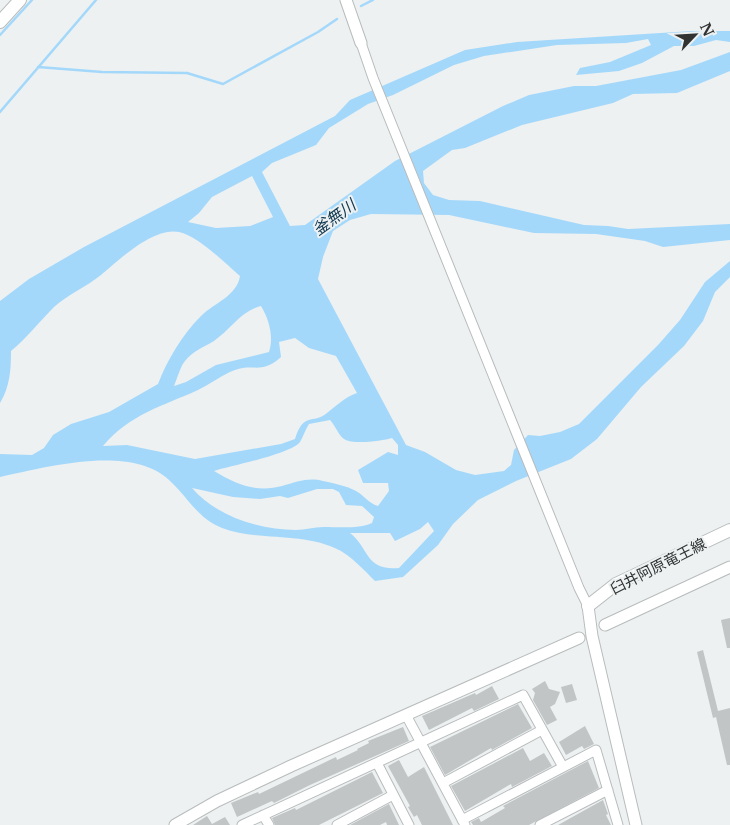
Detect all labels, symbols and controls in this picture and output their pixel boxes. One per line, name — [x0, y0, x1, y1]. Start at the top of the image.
north arrow — [670, 10, 720, 60]
text: N — [696, 20, 718, 39]
water label: 釜無川 — [309, 194, 361, 239]
street label: 臼井阿原竜王線 — [607, 534, 709, 598]

